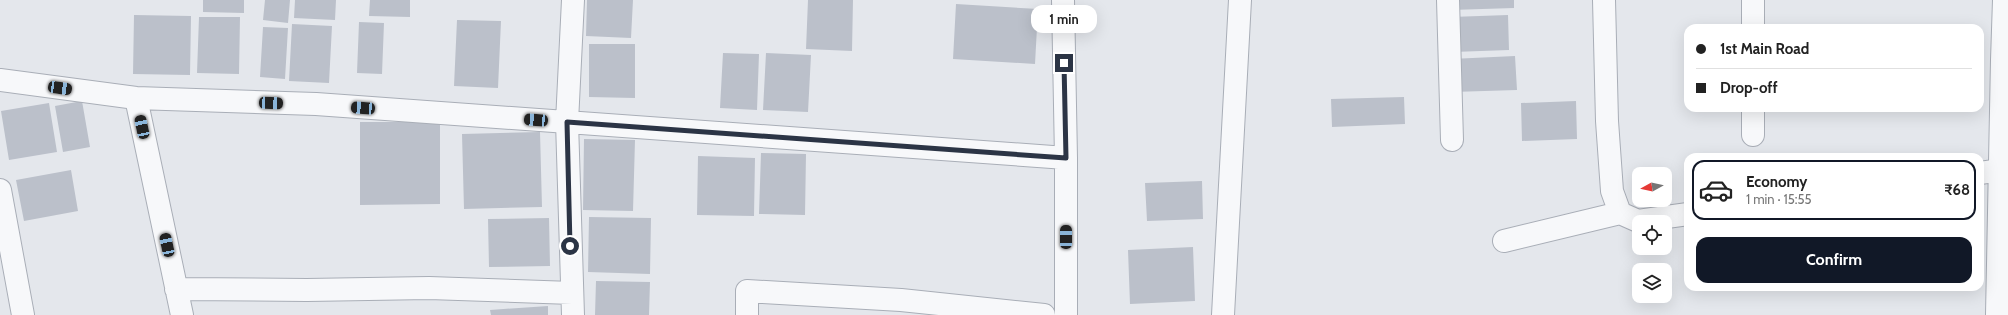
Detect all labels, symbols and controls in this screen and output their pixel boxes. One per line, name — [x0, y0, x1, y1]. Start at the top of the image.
callout: 1 min — [1031, 5, 1097, 33]
text: 1 min — [1049, 11, 1079, 27]
text: 1st Main Road — [1720, 40, 1809, 58]
route end — [1055, 54, 1073, 72]
text: Drop-off — [1720, 79, 1778, 97]
car — [47, 80, 73, 96]
car — [259, 97, 283, 109]
car — [351, 101, 375, 115]
car — [524, 113, 548, 127]
car — [134, 114, 150, 140]
north arrow — [1632, 167, 1672, 207]
map controls — [1632, 167, 1672, 303]
icon: car — [1698, 172, 1734, 208]
text: Economy — [1746, 173, 1807, 191]
text: ₹68 — [1944, 181, 1970, 199]
text: 1 min · 15:55 — [1746, 191, 1812, 207]
button: locate — [1632, 215, 1672, 255]
car — [1060, 225, 1072, 249]
car — [159, 232, 175, 258]
route start — [561, 237, 579, 255]
button: Confirm — [1696, 237, 1972, 283]
button: layers — [1632, 263, 1672, 303]

